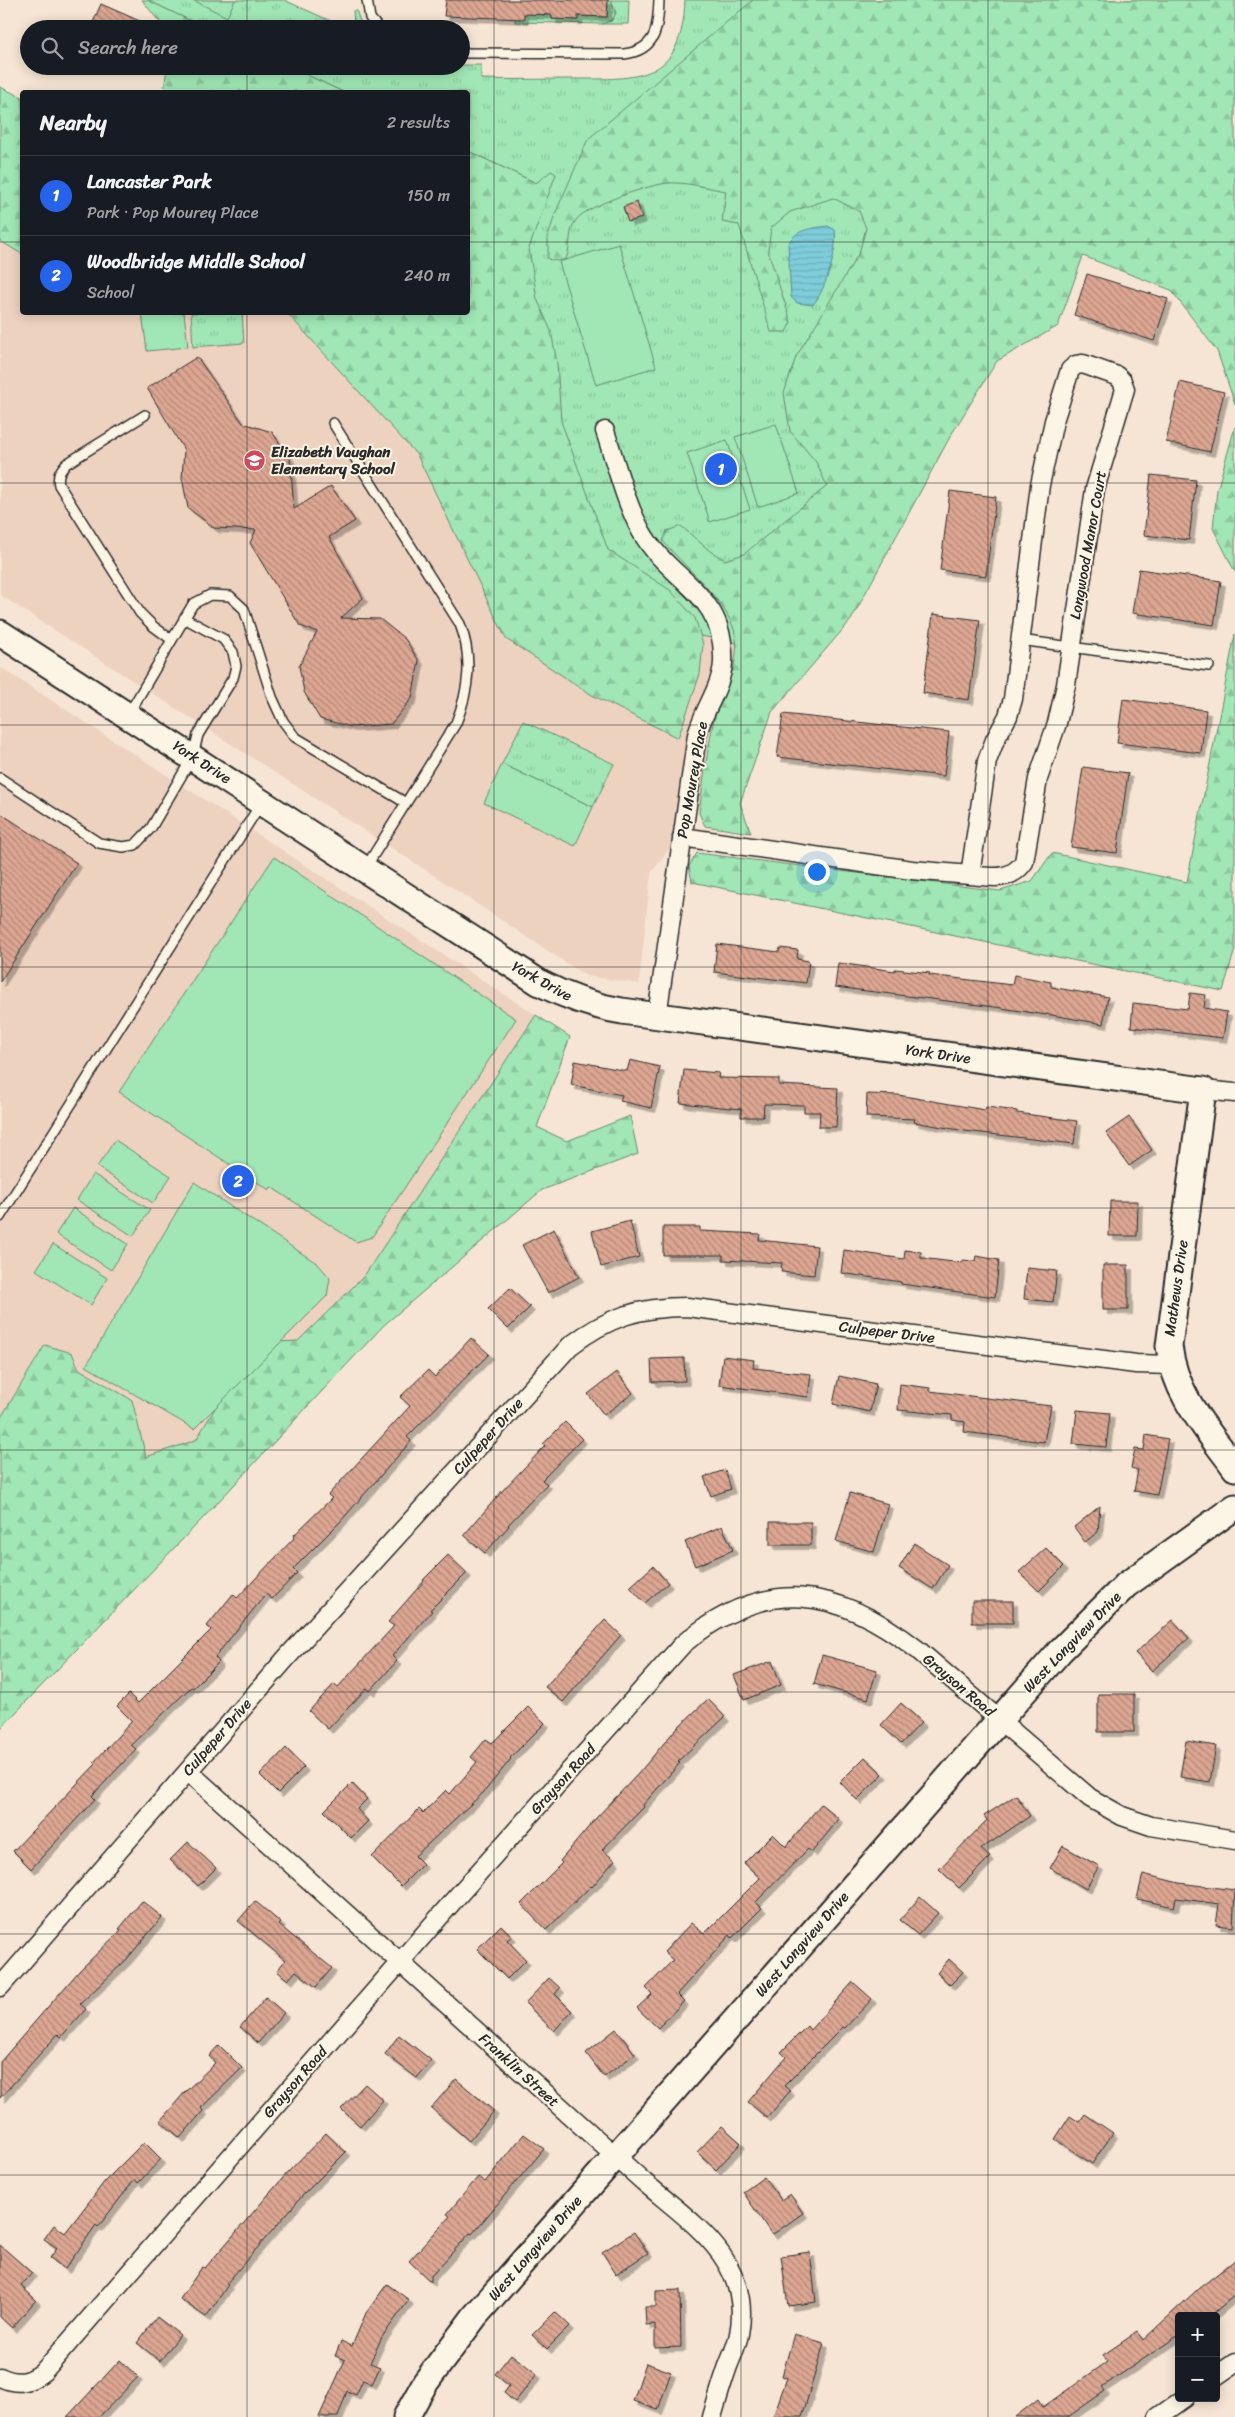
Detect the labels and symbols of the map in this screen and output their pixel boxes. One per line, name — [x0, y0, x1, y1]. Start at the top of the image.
place label: Elizabeth Vaughan Elementary School — [271, 439, 396, 482]
school or university icon: Elizabeth Vaughan Elementary School — [243, 449, 267, 473]
pin: 1 — [705, 450, 737, 488]
street label: Longwood Manor Court — [1062, 468, 1114, 621]
street label: Pop Mourey Place — [669, 720, 715, 840]
street label: York Drive — [167, 733, 237, 791]
your location — [804, 859, 830, 885]
street label: York Drive — [507, 954, 577, 1008]
street label: York Drive — [904, 1037, 972, 1071]
pin: 2 — [222, 1162, 254, 1200]
street label: Mathews Drive — [1156, 1238, 1196, 1338]
street label: Culpeper Drive — [838, 1313, 937, 1351]
street label: Culpeper Drive — [446, 1391, 530, 1481]
street label: West Longview Drive — [1016, 1585, 1128, 1699]
street label: Grayson Road — [917, 1647, 1002, 1724]
street label: Culpeper Drive — [176, 1692, 259, 1782]
street label: Grayson Road — [524, 1737, 603, 1821]
street label: West Longview Drive — [748, 1885, 856, 2003]
street label: Franklin Street — [473, 2026, 566, 2114]
street label: Grayson Road — [256, 2039, 335, 2124]
street label: West Longview Drive — [481, 2189, 589, 2307]

